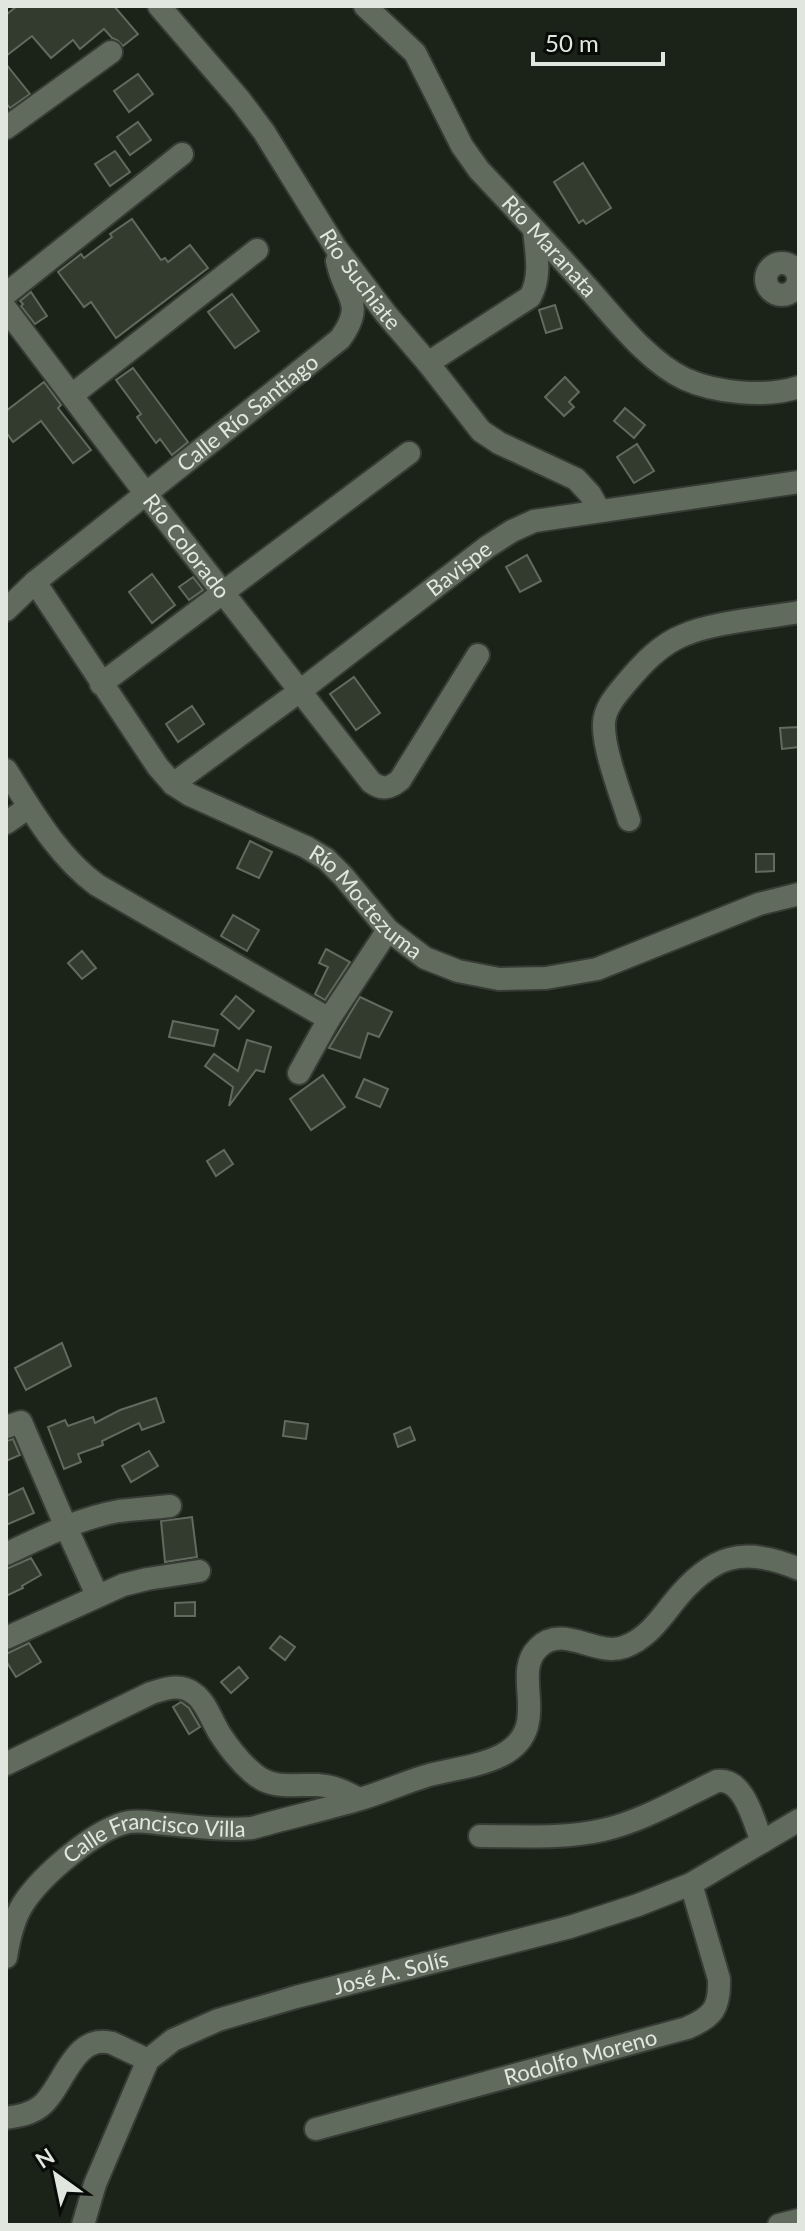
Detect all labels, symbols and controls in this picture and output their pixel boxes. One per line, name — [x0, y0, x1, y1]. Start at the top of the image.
scale bar — [533, 16, 663, 66]
text: 50 m — [545, 28, 599, 57]
street label: Río Maranata — [497, 189, 603, 302]
street label: Río Suchiate — [314, 223, 407, 335]
street label: Calle Río Santiago — [171, 348, 323, 477]
street label: Río Colorado — [138, 488, 236, 603]
street label: Bavispe — [421, 535, 497, 602]
street label: Río Moctezuma — [305, 838, 428, 964]
street label: Calle Francisco Villa — [57, 1807, 246, 1869]
street label: José A. Solís — [330, 1945, 451, 2000]
street label: Rodolfo Moreno — [501, 2023, 660, 2090]
north arrow — [16, 2135, 96, 2215]
text: N — [30, 2142, 59, 2174]

